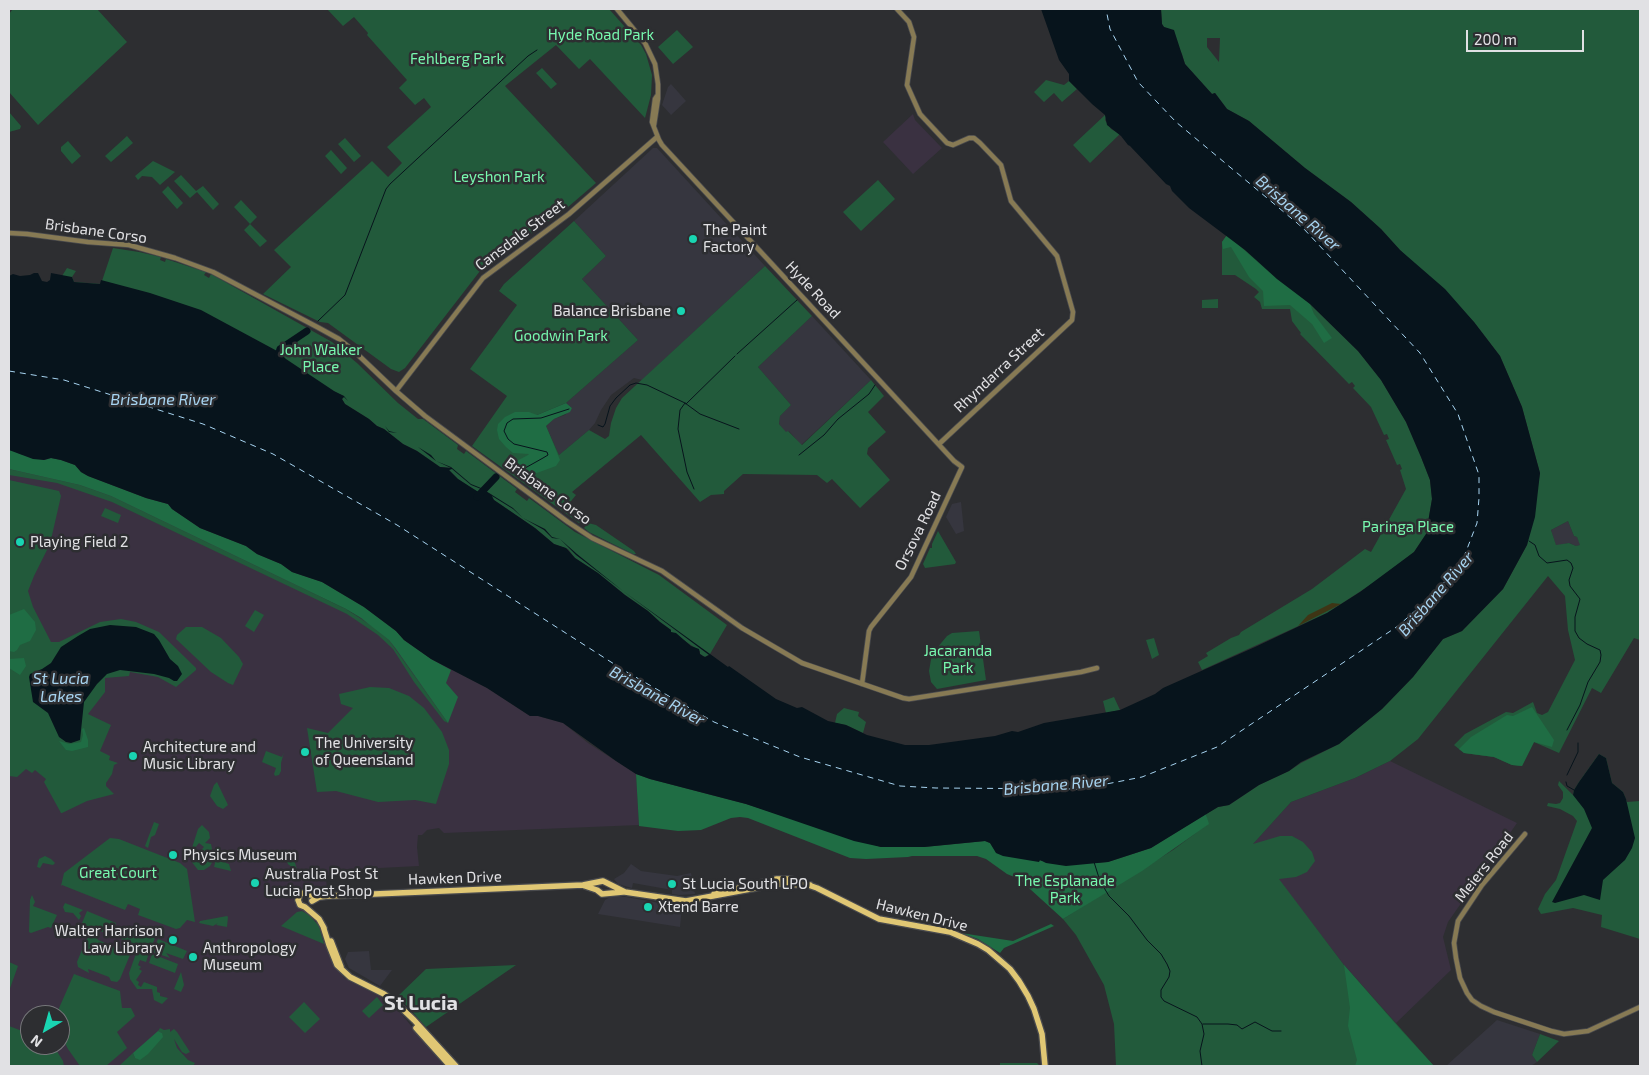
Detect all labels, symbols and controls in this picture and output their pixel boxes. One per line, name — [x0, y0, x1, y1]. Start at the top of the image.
scale bar — [1469, 20, 1586, 52]
park label: Hyde Road Park — [548, 26, 654, 44]
text: 200 m — [1474, 30, 1517, 48]
park label: Fehlberg Park — [410, 50, 504, 68]
park label: Leyshon Park — [453, 168, 545, 186]
water label: Brisbane River — [1252, 171, 1344, 255]
street label: Cansdale Street — [472, 195, 568, 275]
street label: Brisbane Corso — [44, 215, 148, 247]
place label: The Paint Factory — [703, 221, 767, 256]
marker: The Paint Factory — [687, 233, 699, 245]
street label: Hyde Road — [782, 257, 844, 323]
place label: Balance Brisbane — [553, 302, 671, 320]
marker: Balance Brisbane — [675, 305, 687, 317]
street label: Rhyndarra Street — [950, 324, 1048, 416]
park label: Goodwin Park — [514, 327, 608, 345]
park label: John Walker Place — [280, 341, 362, 376]
water label: Brisbane River — [110, 390, 216, 410]
street label: Brisbane Corso — [501, 454, 595, 528]
street label: Orsova Road — [891, 488, 945, 574]
park label: Paringa Place — [1362, 518, 1454, 536]
place label: Playing Field 2 — [30, 533, 128, 551]
marker: Playing Field 2 — [14, 536, 26, 548]
water label: Brisbane River — [1394, 548, 1478, 640]
park label: Jacaranda Park — [924, 642, 992, 677]
water label: Brisbane River — [606, 662, 708, 730]
water label: St Lucia Lakes — [33, 669, 89, 707]
place label: The University of Queensland — [315, 734, 414, 769]
place label: Architecture and Music Library — [143, 738, 256, 773]
marker: The University of Queensland — [299, 746, 311, 758]
marker: Architecture and Music Library — [127, 750, 139, 762]
water label: Brisbane River — [1003, 771, 1109, 799]
street label: Meiers Road — [1451, 828, 1517, 906]
place label: Physics Museum — [183, 846, 297, 864]
marker: Physics Museum — [167, 849, 179, 861]
park label: Great Court — [79, 864, 157, 882]
place label: Australia Post St Lucia Post Shop — [265, 865, 378, 900]
street label: Hawken Drive — [408, 867, 502, 889]
park label: The Esplanade Park — [1015, 872, 1115, 907]
place label: St Lucia South LPO — [682, 875, 808, 893]
marker: Australia Post St Lucia Post Shop — [249, 877, 261, 889]
marker: St Lucia South LPO — [666, 878, 678, 890]
street label: Hawken Drive — [874, 895, 970, 935]
place label: Xtend Barre — [658, 898, 739, 916]
marker: Xtend Barre — [642, 901, 654, 913]
place label: Walter Harrison Law Library — [54, 922, 163, 957]
marker: Walter Harrison Law Library — [167, 934, 179, 946]
place label: Anthropology Museum — [203, 939, 296, 974]
marker: Anthropology Museum — [187, 951, 199, 963]
district label: St Lucia — [384, 991, 458, 1015]
north arrow — [20, 1005, 70, 1055]
text: N — [27, 1032, 45, 1051]

